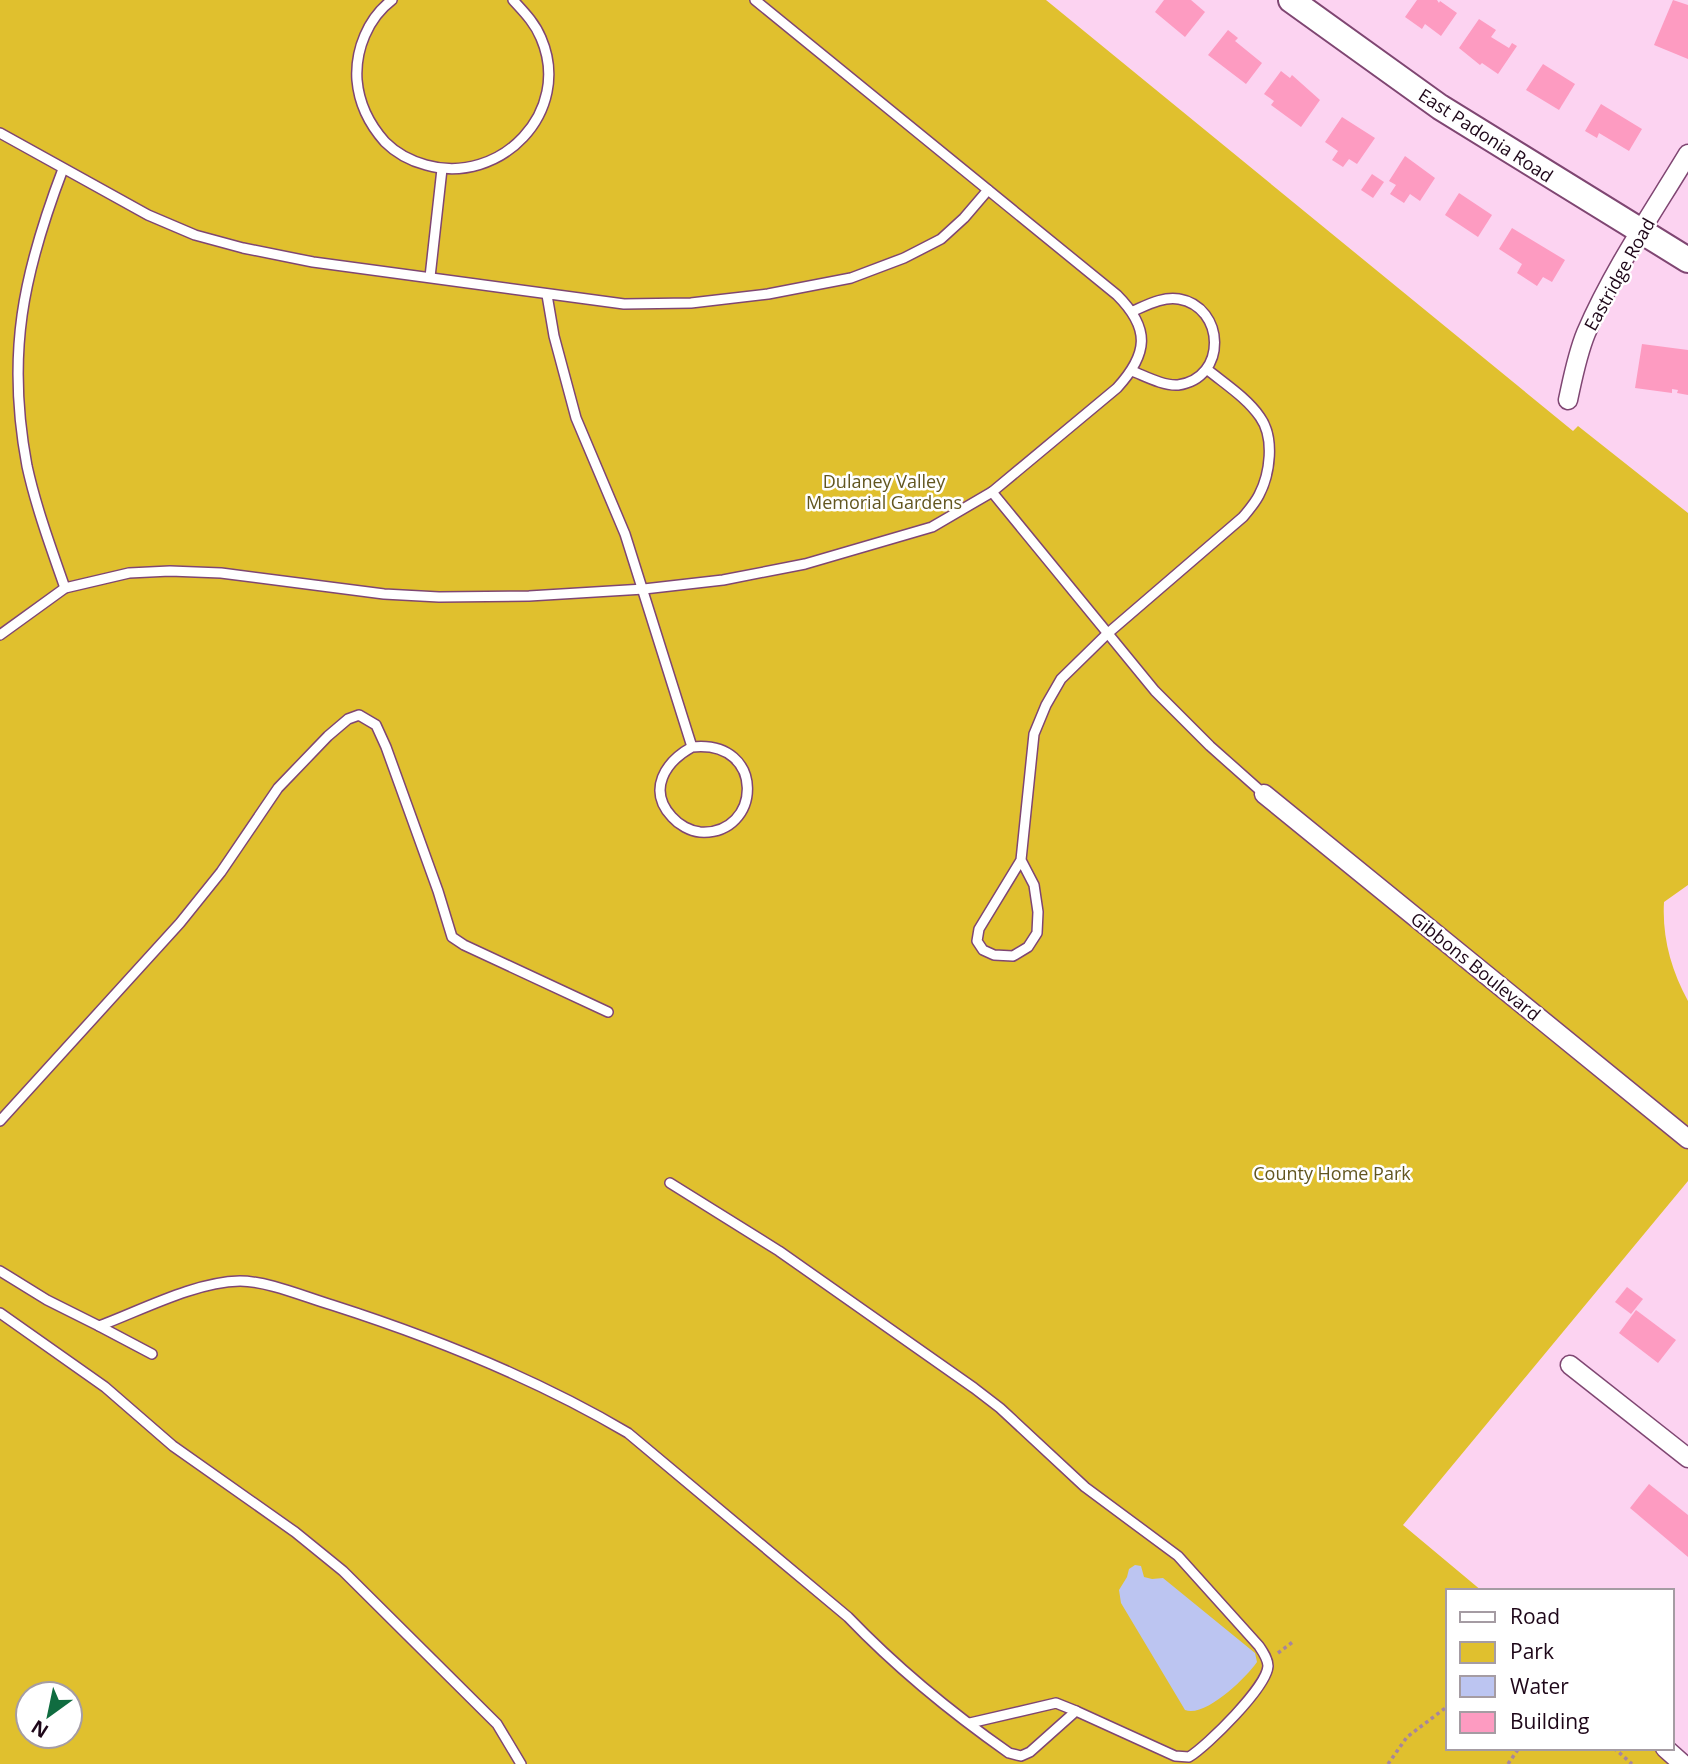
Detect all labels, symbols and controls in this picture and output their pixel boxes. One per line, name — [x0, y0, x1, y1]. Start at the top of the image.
street label: East Padonia Road — [1414, 83, 1558, 187]
street label: Eastridge Road — [1578, 213, 1660, 335]
park label: Dulaney Valley Memorial Gardens — [806, 469, 962, 514]
street label: Gibbons Boulevard — [1406, 906, 1546, 1026]
park label: County Home Park — [1253, 1161, 1411, 1185]
legend — [1446, 1589, 1674, 1750]
text: Road — [1510, 1602, 1560, 1630]
text: Park — [1510, 1637, 1554, 1665]
text: Water — [1510, 1672, 1569, 1700]
north arrow — [14, 1680, 84, 1750]
text: Building — [1510, 1707, 1589, 1735]
text: N — [26, 1714, 53, 1744]

